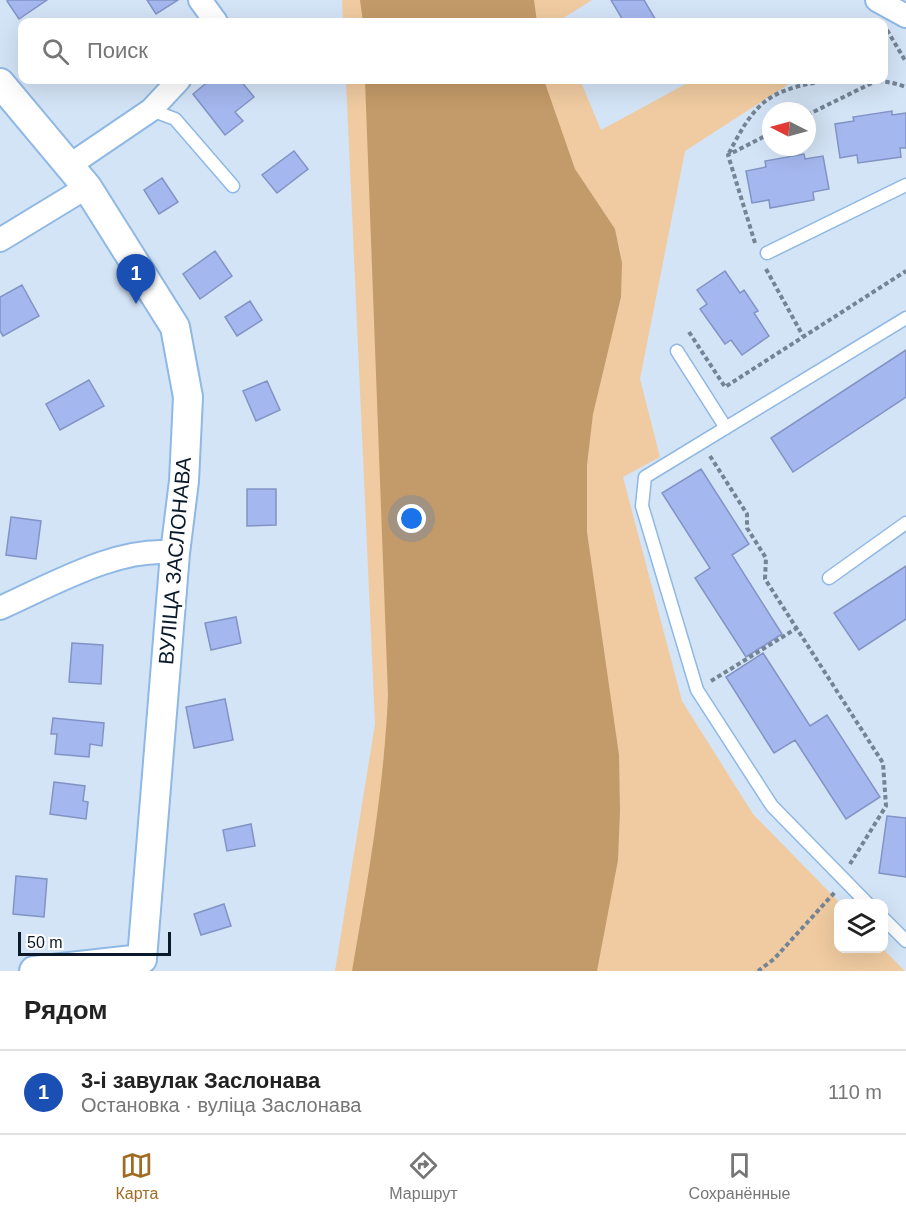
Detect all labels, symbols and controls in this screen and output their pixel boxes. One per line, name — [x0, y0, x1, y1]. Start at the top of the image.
search box — [18, 18, 888, 84]
icon: search — [39, 35, 72, 68]
text: Поиск — [87, 38, 148, 63]
north arrow — [762, 102, 816, 156]
pin: 1 — [116, 254, 156, 304]
street label: ВУЛІЦА ЗАСЛОНАВА — [154, 456, 195, 666]
your location — [397, 504, 426, 533]
map controls — [834, 899, 888, 953]
button: layers — [834, 899, 888, 953]
scale bar — [18, 929, 171, 956]
text: 50 m — [27, 934, 63, 951]
text: Рядом — [24, 995, 107, 1025]
text: 3-і завулак Заслонава — [81, 1068, 320, 1093]
text: 1 — [38, 1081, 49, 1103]
text: 110 m — [828, 1081, 882, 1103]
text: Остановка · вуліца Заслонава — [81, 1094, 361, 1116]
tab: Карта — [116, 1149, 158, 1203]
tab: Маршрут — [389, 1149, 458, 1203]
tab: Сохранённые — [689, 1149, 790, 1203]

